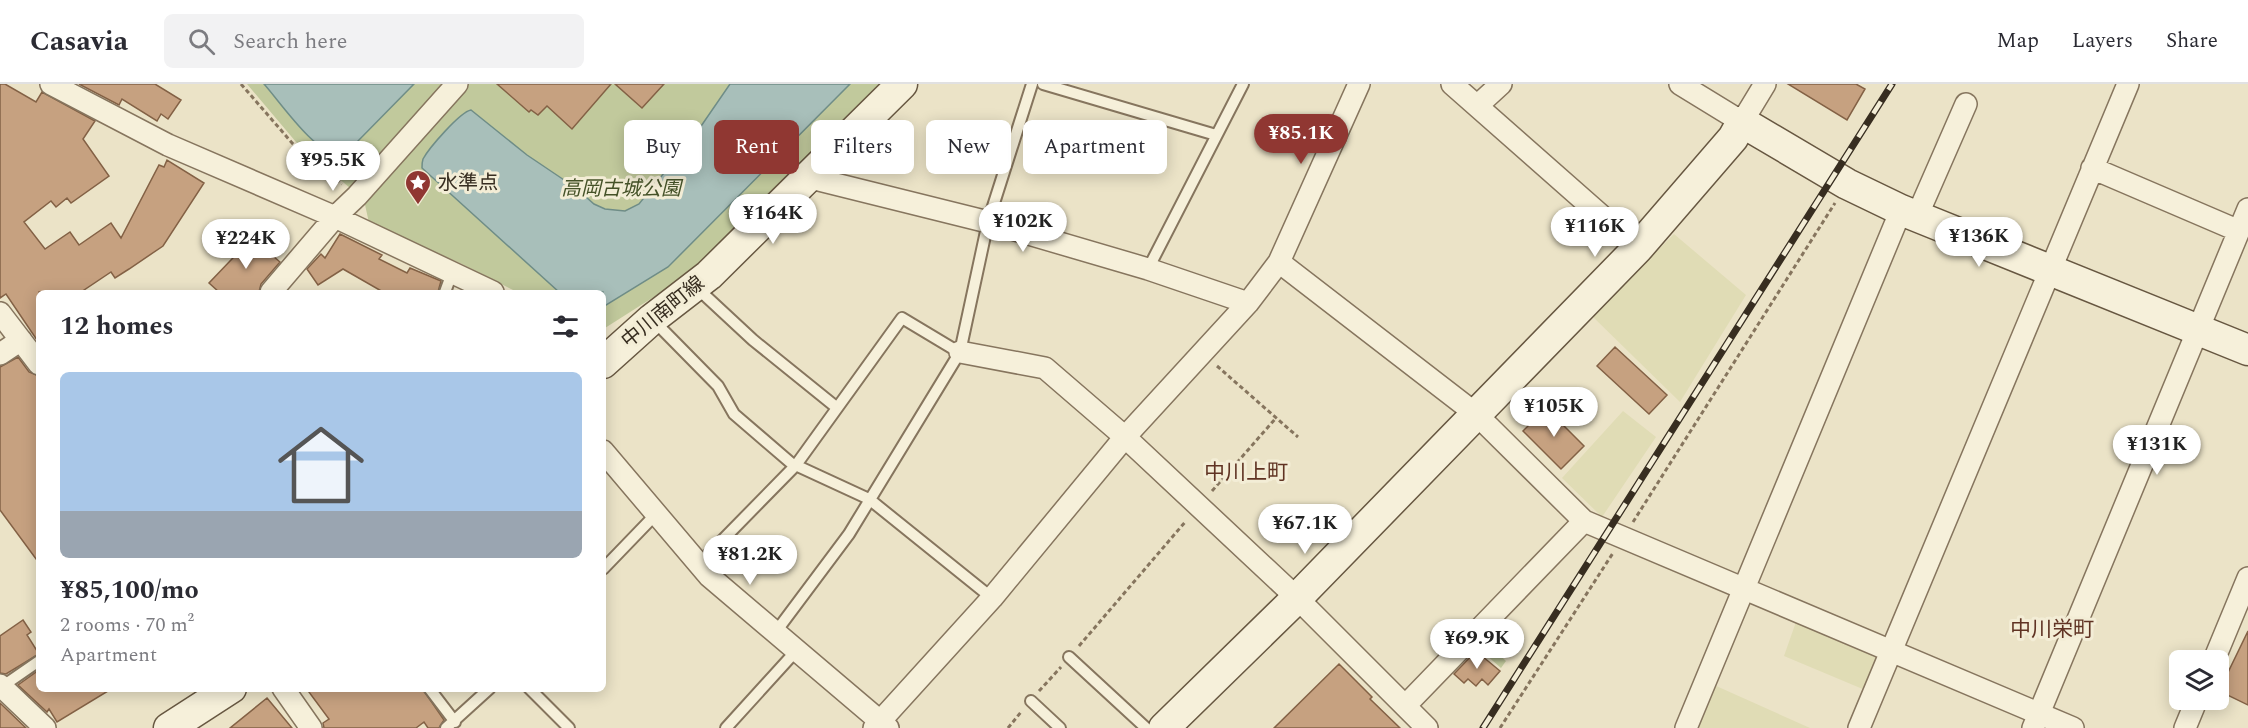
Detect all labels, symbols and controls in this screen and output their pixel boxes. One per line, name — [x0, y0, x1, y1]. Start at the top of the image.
search box — [164, 14, 584, 68]
text: Casavia — [30, 20, 128, 63]
icon: search — [185, 25, 218, 58]
text: Search here — [233, 25, 347, 58]
text: Map — [1997, 25, 2039, 57]
text: Layers — [2072, 25, 2133, 57]
text: Share — [2166, 25, 2218, 57]
pin: ¥85.1K — [1252, 114, 1350, 165]
text: ¥85.1K — [1268, 118, 1334, 148]
chip: Buy — [624, 120, 702, 174]
chip: Rent — [714, 120, 799, 174]
chip: Filters — [811, 120, 914, 174]
chip: New — [926, 120, 1011, 174]
chip: Apartment — [1023, 120, 1167, 174]
pin: ¥95.5K — [284, 141, 382, 192]
text: ¥95.5K — [300, 145, 366, 175]
place icon: 水準点 — [403, 168, 433, 206]
place label: 水準点 — [438, 168, 498, 198]
park label: 高岡古城公園 — [561, 174, 684, 204]
pin: ¥164K — [731, 194, 815, 245]
text: ¥164K — [743, 198, 803, 228]
pin: ¥102K — [981, 202, 1065, 253]
text: ¥102K — [993, 206, 1053, 236]
pin: ¥116K — [1553, 207, 1637, 258]
text: ¥116K — [1565, 211, 1625, 241]
pin: ¥136K — [1937, 217, 2021, 268]
pin: ¥224K — [204, 219, 288, 270]
text: ¥136K — [1949, 221, 2009, 251]
text: ¥224K — [216, 223, 276, 253]
street label: 中川南町線 — [615, 269, 711, 355]
text: 12 homes — [60, 306, 174, 346]
icon: filters — [549, 310, 582, 343]
pin: ¥105K — [1512, 387, 1596, 438]
text: ¥105K — [1524, 391, 1584, 421]
icon: home — [267, 411, 375, 519]
pin: ¥131K — [2115, 425, 2199, 476]
text: ¥131K — [2127, 429, 2187, 459]
district label: 中川上町 — [1204, 457, 1288, 489]
pin: ¥67.1K — [1256, 504, 1354, 555]
text: ¥67.1K — [1272, 508, 1338, 538]
pin: ¥81.2K — [701, 535, 799, 586]
text: ¥81.2K — [717, 539, 783, 569]
text: ¥85,100/mo — [60, 570, 199, 610]
text: 2 rooms · 70 m² — [60, 610, 194, 640]
district label: 中川栄町 — [2010, 614, 2094, 646]
pin: ¥69.9K — [1428, 619, 1526, 670]
text: ¥69.9K — [1444, 623, 1510, 653]
text: Apartment — [60, 640, 157, 670]
map controls — [2169, 650, 2229, 710]
button: layers — [2169, 650, 2229, 710]

